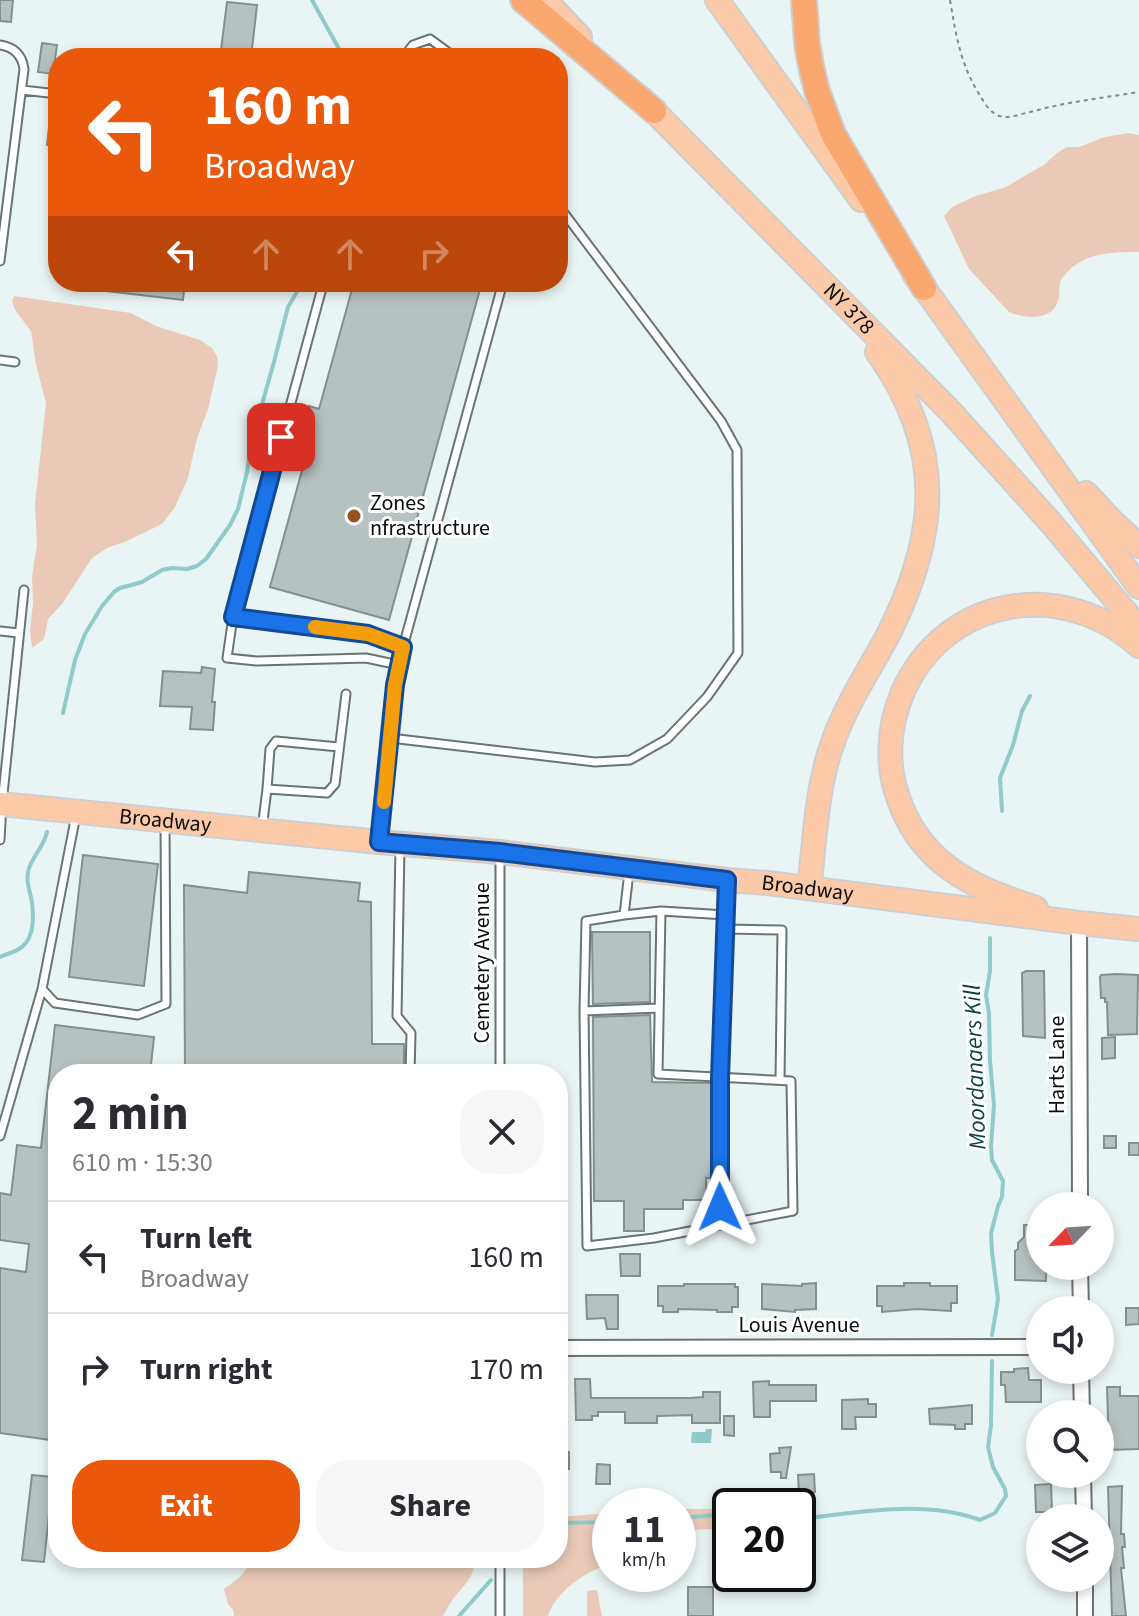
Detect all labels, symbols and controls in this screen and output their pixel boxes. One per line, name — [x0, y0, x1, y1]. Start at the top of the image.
text: 160 m — [204, 67, 352, 146]
icon: left — [72, 80, 176, 184]
text: Broadway — [204, 141, 355, 192]
icon: left — [160, 232, 204, 276]
icon: ahead — [244, 232, 288, 276]
icon: ahead — [328, 232, 372, 276]
icon: right — [412, 232, 456, 276]
street label: NY 378 — [816, 275, 882, 342]
pin — [247, 403, 315, 471]
icon: arrive — [259, 415, 303, 459]
place label: Zones nfrastructure — [370, 487, 490, 544]
marker: Zones nfrastructure — [345, 507, 363, 525]
street label: Broadway — [118, 800, 213, 841]
street label: Broadway — [760, 866, 856, 910]
street label: Cemetery Avenue — [466, 882, 498, 1044]
water label: Moordanaers Kill — [955, 984, 995, 1150]
street label: Harts Lane — [1041, 1016, 1073, 1114]
text: 2 min — [72, 1080, 189, 1148]
button: close — [460, 1090, 544, 1174]
text: 610 m · 15:30 — [72, 1144, 213, 1181]
position arrow — [678, 1165, 762, 1249]
north arrow — [1026, 1192, 1114, 1280]
map controls — [1026, 1192, 1114, 1592]
text: Turn left — [140, 1217, 252, 1260]
icon: left — [72, 1235, 116, 1279]
text: 160 m — [468, 1236, 544, 1279]
text: Broadway — [140, 1260, 249, 1297]
button: sound — [1026, 1296, 1114, 1384]
street label: Louis Avenue — [738, 1309, 860, 1341]
icon: right — [72, 1347, 116, 1391]
text: Turn right — [140, 1348, 272, 1391]
text: 170 m — [468, 1348, 544, 1391]
button: search — [1026, 1400, 1114, 1488]
button: Exit — [72, 1460, 300, 1552]
button: Share — [316, 1460, 544, 1552]
speed limit sign: 20 — [712, 1488, 816, 1592]
text: 11 — [623, 1501, 665, 1558]
button: layers — [1026, 1504, 1114, 1592]
text: km/h — [622, 1546, 666, 1574]

